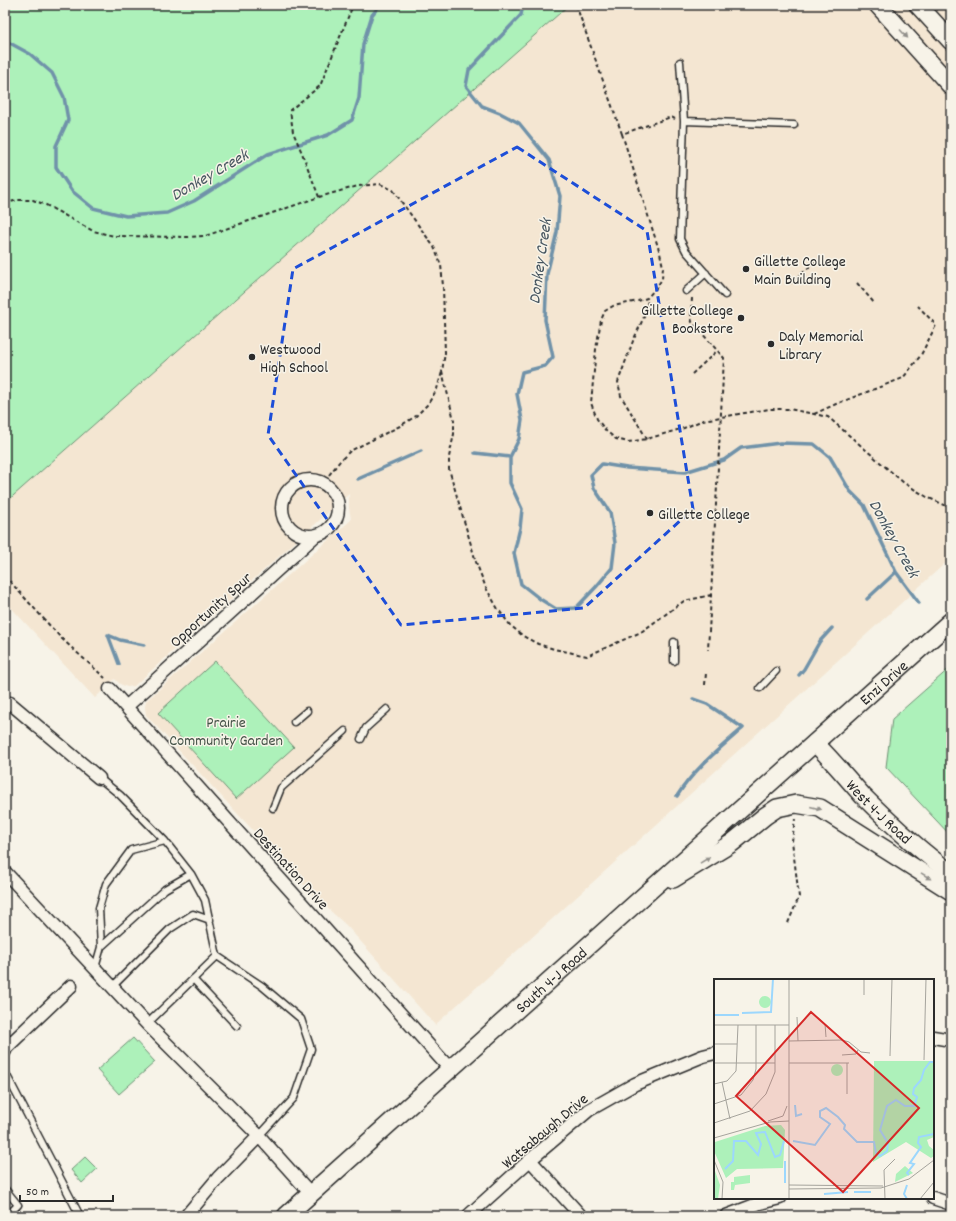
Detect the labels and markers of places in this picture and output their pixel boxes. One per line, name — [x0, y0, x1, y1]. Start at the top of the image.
place label: Gillette College Main Building — [754, 251, 846, 292]
marker: Gillette College Main Building — [741, 264, 751, 274]
place label: Gillette College Bookstore — [641, 300, 733, 341]
marker: Gillette College Bookstore — [736, 313, 746, 323]
place label: Daly Memorial Library — [779, 326, 864, 367]
place label: Westwood High School — [260, 339, 328, 380]
marker: Daly Memorial Library — [766, 339, 776, 349]
marker: Westwood High School — [247, 352, 257, 362]
place label: Gillette College — [658, 504, 750, 527]
marker: Gillette College — [645, 508, 655, 518]

